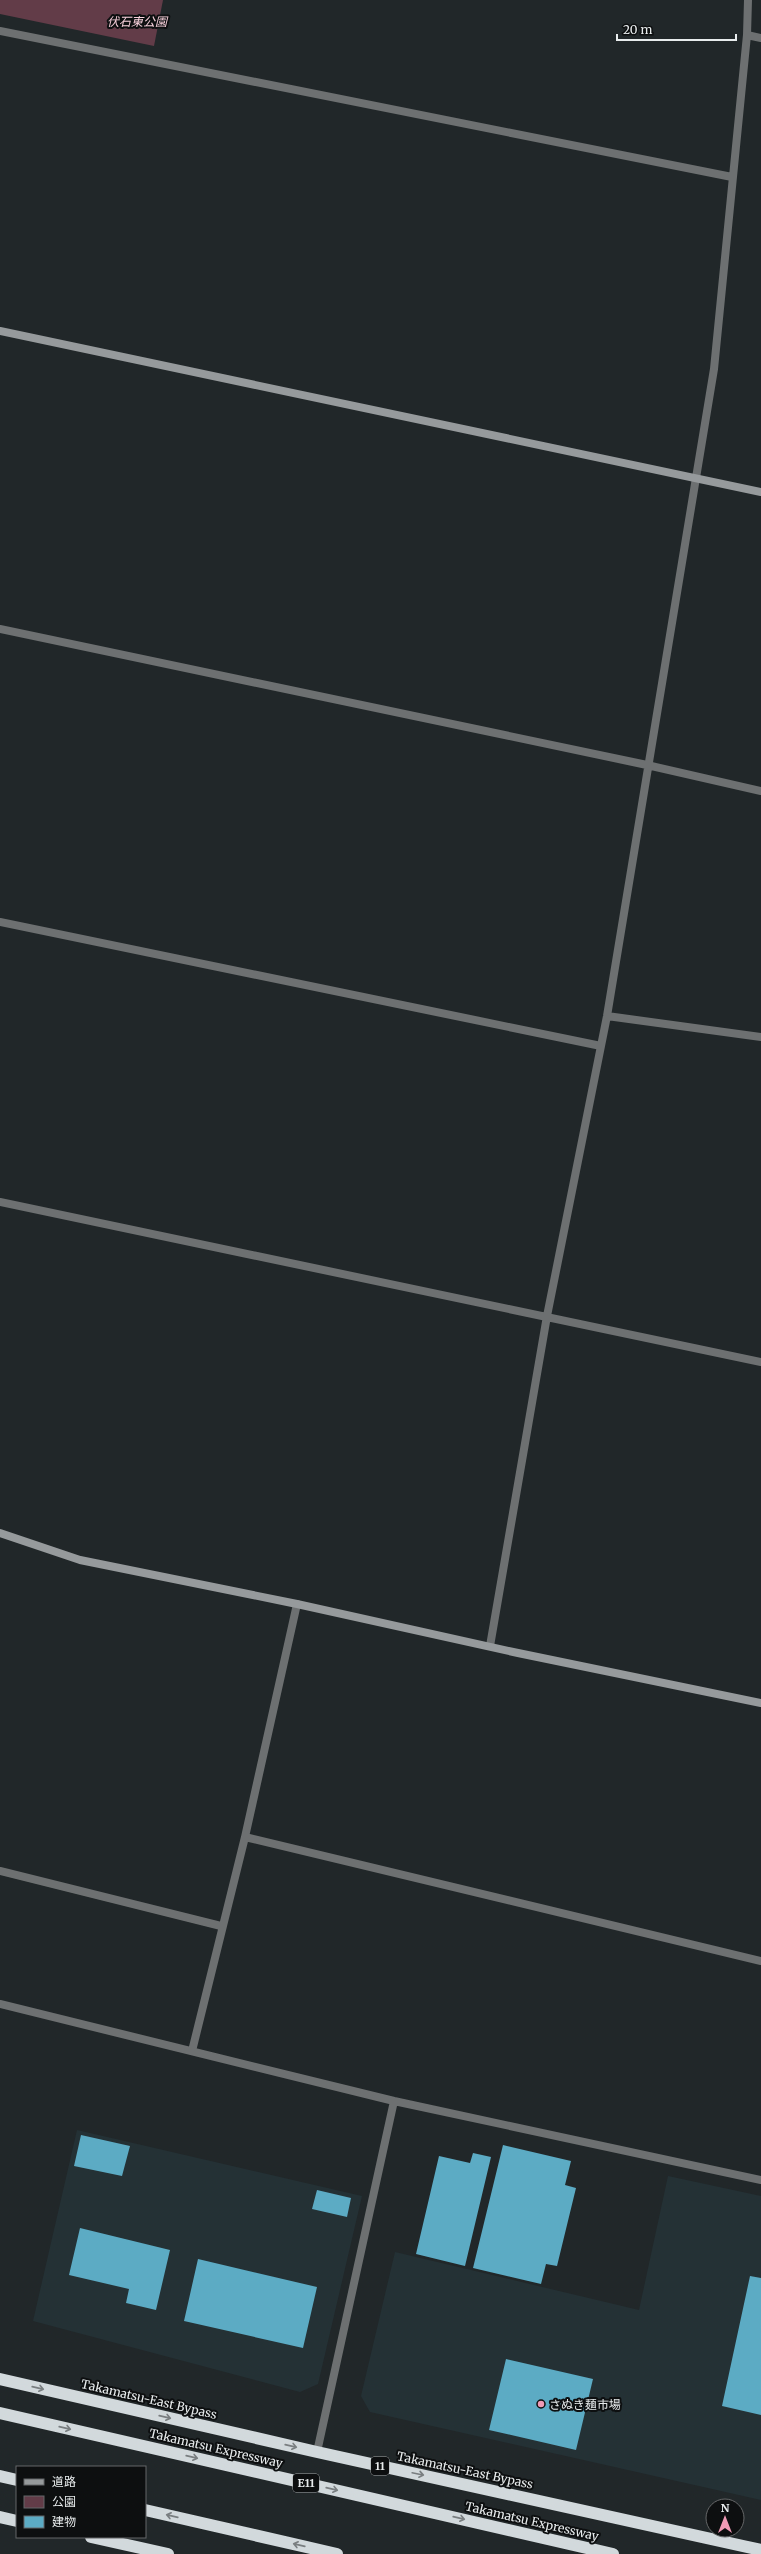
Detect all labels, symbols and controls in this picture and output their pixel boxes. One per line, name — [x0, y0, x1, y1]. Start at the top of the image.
park label: 伏石東公園 — [107, 14, 169, 29]
scale bar — [617, 16, 736, 42]
text: 20 m — [623, 22, 652, 37]
street label: Takamatsu-East Bypass — [80, 2376, 218, 2422]
one-way arrow — [31, 2384, 44, 2392]
place label: さぬき麺市場 — [549, 2397, 621, 2412]
marker: さぬき麺市場 — [536, 2399, 546, 2409]
one-way arrow — [158, 2413, 171, 2421]
one-way arrow — [58, 2424, 71, 2432]
street label: Takamatsu Expressway — [148, 2425, 284, 2471]
one-way arrow — [284, 2443, 297, 2451]
street label: Takamatsu-East Bypass — [396, 2448, 535, 2492]
one-way arrow — [185, 2453, 198, 2461]
road number: 11 — [371, 2457, 389, 2475]
legend — [16, 2466, 146, 2538]
one-way arrow — [411, 2471, 424, 2479]
text: 道路 — [52, 2474, 76, 2489]
road number: E11 — [293, 2474, 319, 2492]
one-way arrow — [325, 2486, 338, 2494]
text: 公園 — [52, 2494, 76, 2509]
street label: Takamatsu Expressway — [464, 2498, 600, 2544]
north arrow — [705, 2498, 745, 2538]
text: N — [721, 2501, 730, 2515]
one-way arrow — [166, 2511, 179, 2519]
text: 建物 — [52, 2514, 76, 2529]
one-way arrow — [452, 2515, 465, 2523]
one-way arrow — [293, 2541, 306, 2549]

